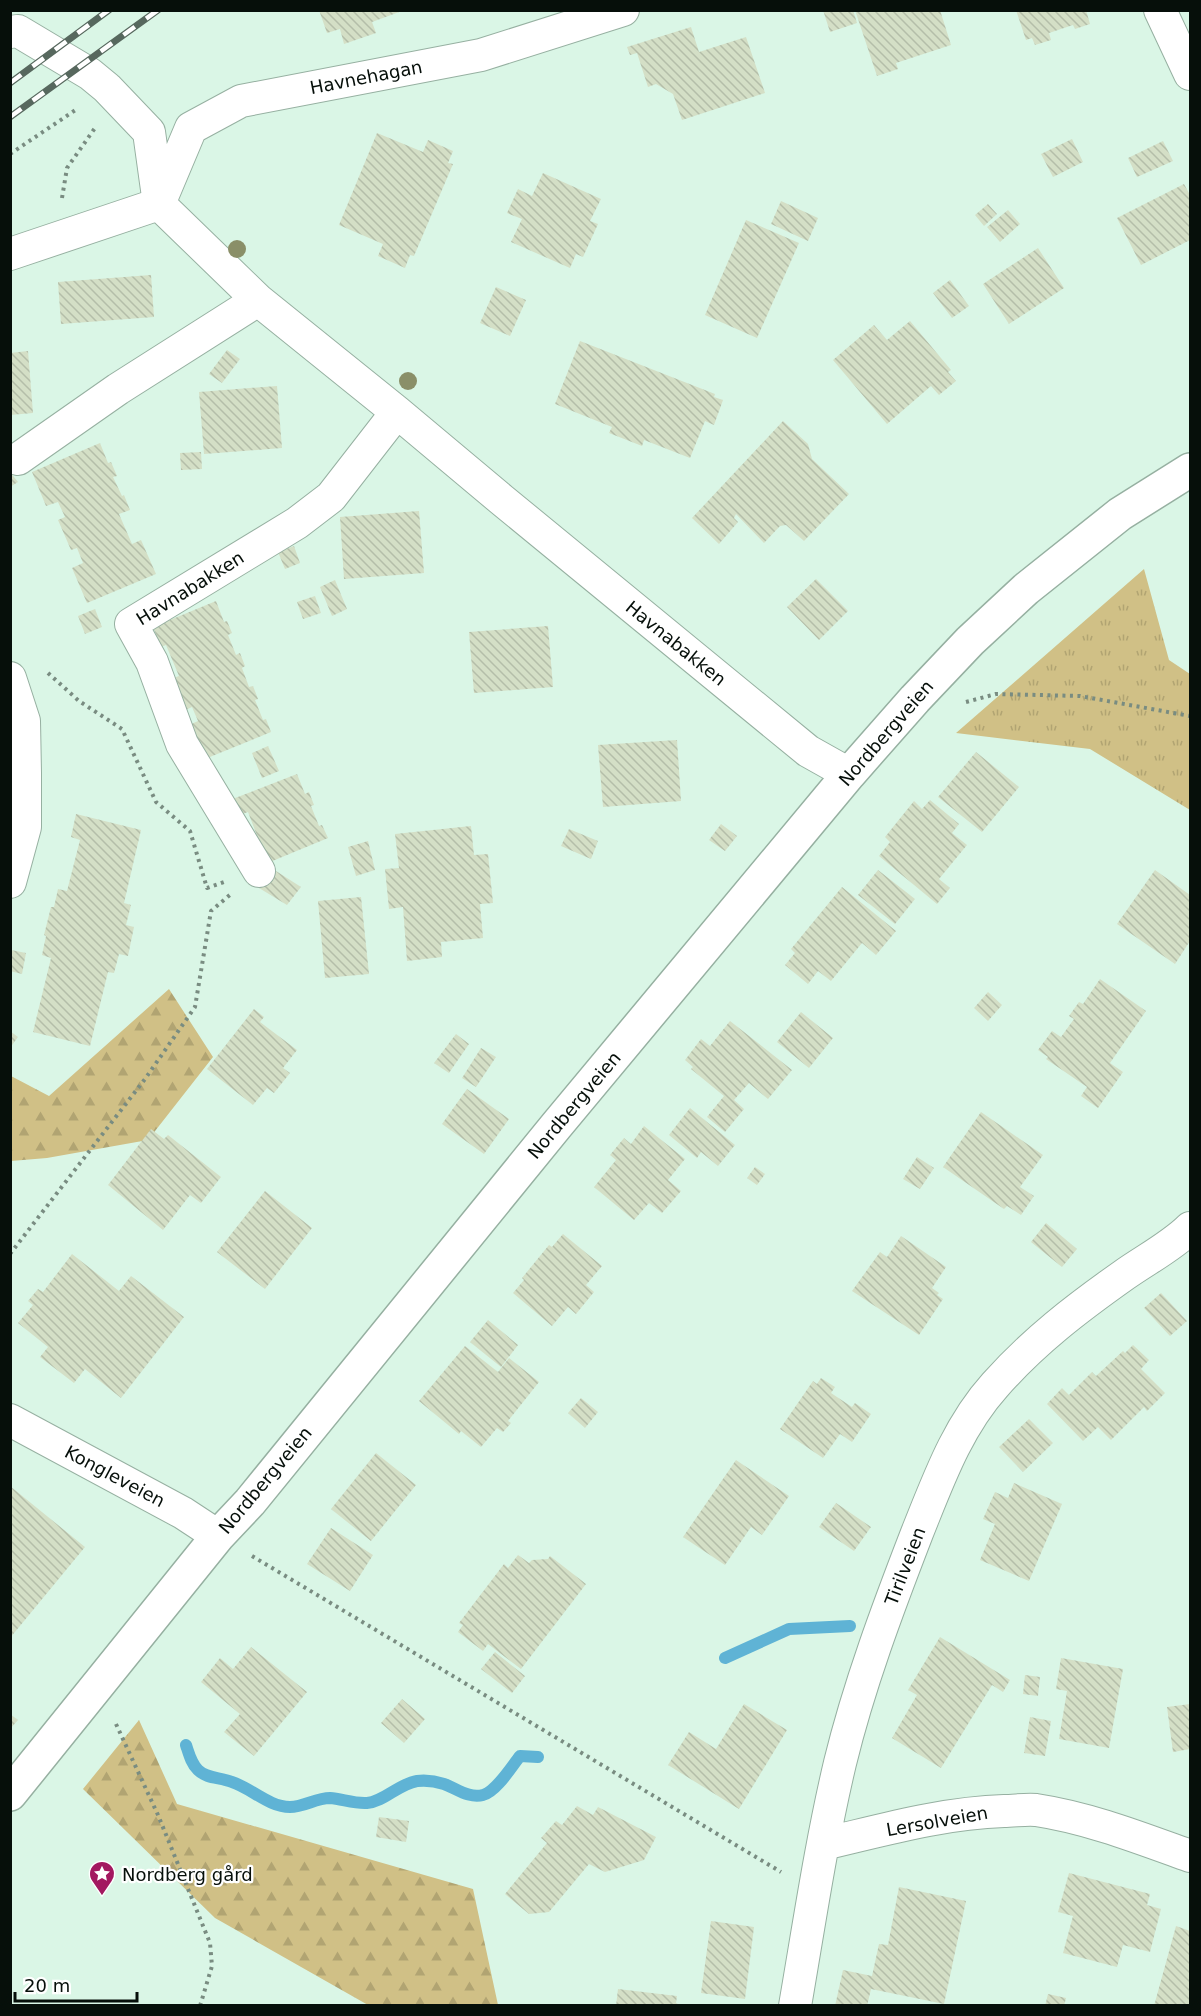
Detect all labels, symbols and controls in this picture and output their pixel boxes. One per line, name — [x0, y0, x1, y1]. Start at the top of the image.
street label: Havnehagan — [308, 56, 424, 98]
street label: Havnabakken — [132, 547, 248, 629]
street label: Havnabakken — [622, 596, 730, 690]
street label: Nordbergveien — [834, 676, 938, 790]
street label: Nordbergveien — [523, 1047, 625, 1163]
street label: Nordbergveien — [214, 1422, 316, 1538]
street label: Kongleveien — [61, 1441, 169, 1511]
street label: Tirilveien — [880, 1524, 930, 1609]
street label: Lersolveien — [885, 1802, 989, 1840]
place icon: Nordberg gård — [87, 1859, 117, 1897]
place label: Nordberg gård — [122, 1864, 253, 1885]
scale bar — [15, 1965, 136, 2003]
text: 20 m — [24, 1975, 70, 1996]

